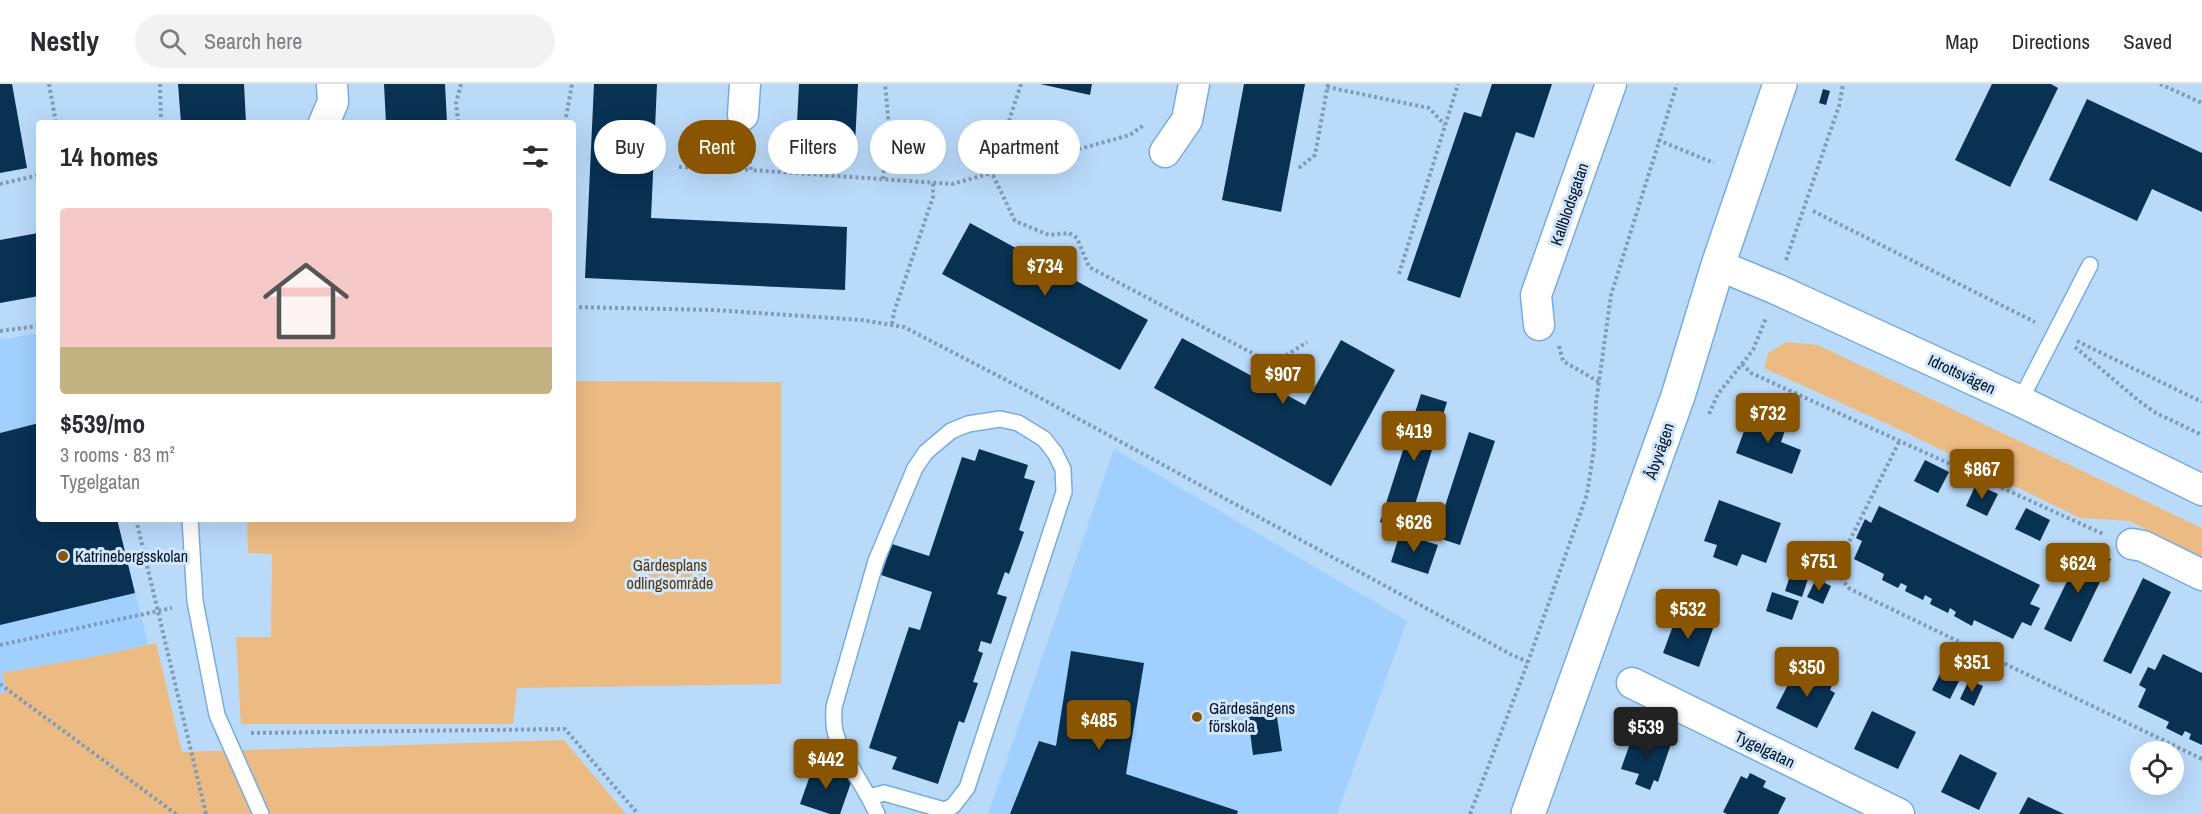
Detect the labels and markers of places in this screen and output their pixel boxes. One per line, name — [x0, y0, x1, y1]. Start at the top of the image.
pin: $734 — [1009, 246, 1081, 297]
pin: $907 — [1247, 354, 1319, 405]
pin: $732 — [1732, 393, 1804, 444]
pin: $419 — [1378, 411, 1450, 462]
pin: $867 — [1946, 449, 2018, 500]
pin: $626 — [1378, 502, 1450, 553]
pin: $751 — [1783, 541, 1855, 592]
pin: $624 — [2042, 543, 2114, 594]
place label: Katrinebergsskolan — [75, 545, 188, 567]
marker: Katrinebergsskolan — [56, 549, 70, 563]
pin: $532 — [1652, 589, 1724, 640]
pin: $351 — [1936, 642, 2008, 693]
pin: $350 — [1771, 647, 1843, 698]
place label: Gärdesängens förskola — [1209, 697, 1295, 737]
pin: $485 — [1063, 700, 1135, 751]
pin: $539 — [1610, 707, 1682, 758]
marker: Gärdesängens förskola — [1190, 710, 1204, 724]
pin: $442 — [790, 739, 862, 790]

